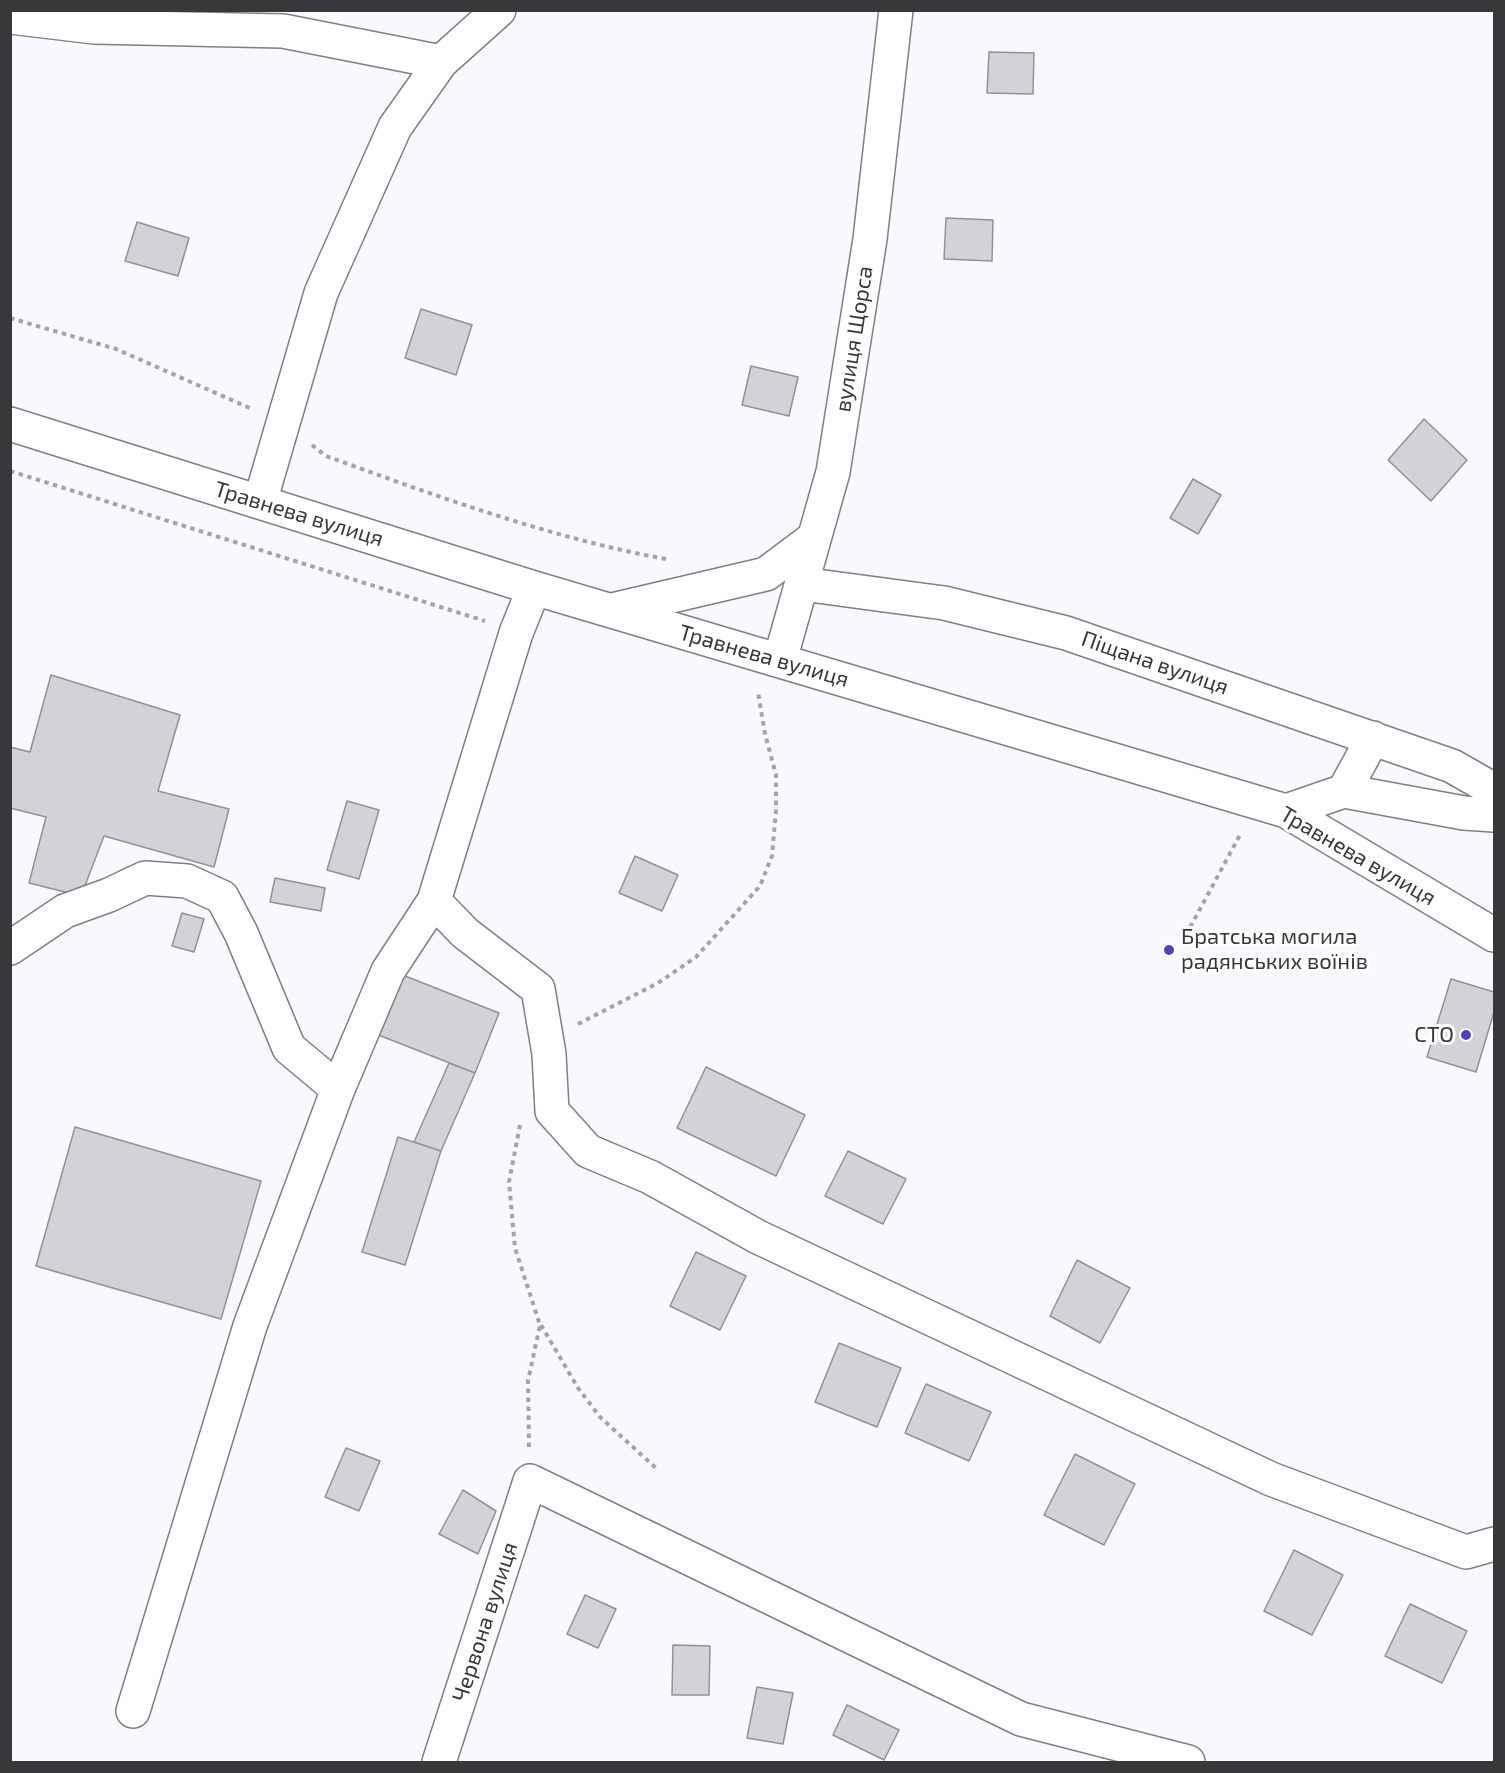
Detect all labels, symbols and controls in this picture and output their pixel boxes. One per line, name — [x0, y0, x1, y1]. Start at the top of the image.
street label: вулиця Щорса — [829, 264, 879, 414]
street label: Травнева вулиця — [211, 476, 387, 552]
street label: Травнева вулиця — [676, 619, 852, 693]
street label: Піщана вулиця — [1078, 625, 1232, 701]
street label: Травнева вулиця — [1276, 801, 1440, 911]
place label: Братська могила радянських воїнів — [1181, 924, 1368, 975]
marker: Братська могила радянських воїнів — [1162, 943, 1176, 957]
place label: СТО — [1414, 1022, 1454, 1048]
marker: СТО — [1459, 1028, 1473, 1042]
street label: Червона вулиця — [447, 1539, 523, 1705]

